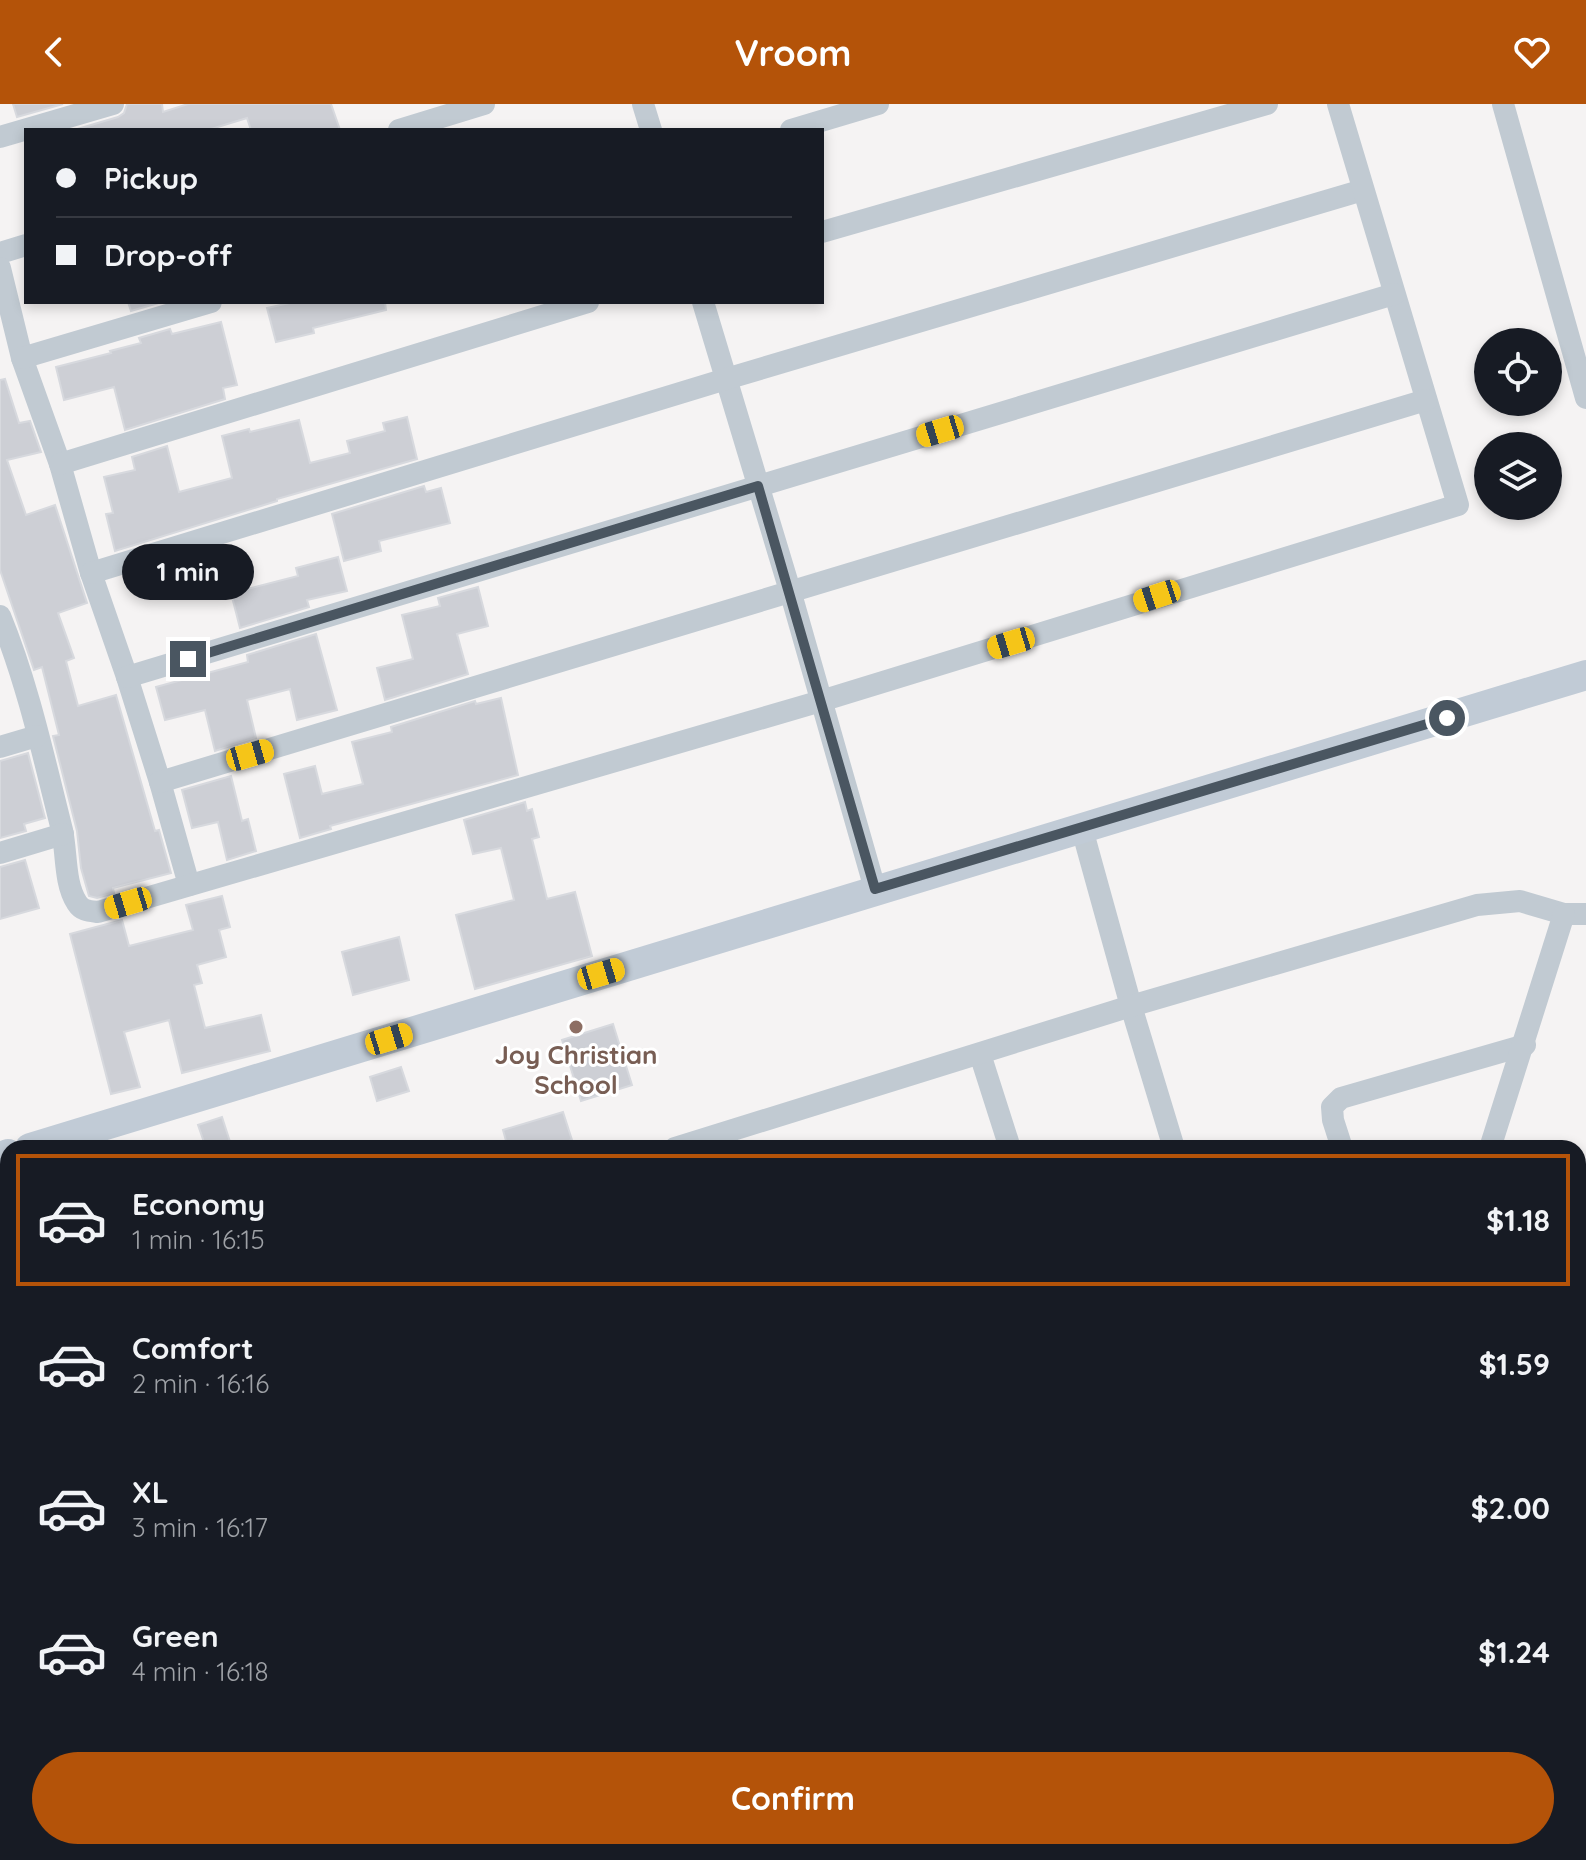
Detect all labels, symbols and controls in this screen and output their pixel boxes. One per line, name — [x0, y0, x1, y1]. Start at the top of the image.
icon: back — [32, 30, 76, 74]
text: Vroom — [735, 30, 851, 75]
icon: heart — [1510, 30, 1554, 74]
text: Pickup — [104, 159, 198, 197]
text: Drop-off — [104, 236, 232, 274]
map controls — [1474, 328, 1562, 520]
button: locate — [1474, 328, 1562, 416]
car — [914, 413, 966, 449]
button: layers — [1474, 432, 1562, 520]
callout: 1 min — [122, 543, 254, 599]
text: 1 min — [157, 555, 220, 588]
car — [1130, 577, 1184, 615]
car — [985, 625, 1037, 661]
route end — [170, 641, 206, 677]
route start — [1429, 700, 1465, 736]
car — [224, 737, 276, 773]
car — [102, 885, 154, 921]
car — [575, 956, 627, 992]
marker: Joy Christian School — [567, 1018, 585, 1036]
car — [363, 1021, 415, 1057]
place label: Joy Christian School — [494, 1038, 658, 1101]
icon: car — [36, 1184, 108, 1256]
text: Economy — [132, 1185, 265, 1223]
text: $1.18 — [1486, 1201, 1550, 1239]
text: 1 min · 16:15 — [132, 1223, 265, 1256]
icon: car — [36, 1328, 108, 1400]
text: Comfort — [132, 1329, 253, 1367]
text: $1.59 — [1479, 1345, 1550, 1383]
text: 2 min · 16:16 — [132, 1367, 269, 1400]
icon: car — [36, 1472, 108, 1544]
text: XL — [132, 1473, 169, 1511]
text: $2.00 — [1471, 1489, 1550, 1527]
text: 3 min · 16:17 — [132, 1511, 268, 1544]
icon: car — [36, 1616, 108, 1688]
text: Green — [132, 1617, 219, 1655]
text: $1.24 — [1478, 1633, 1550, 1671]
text: 4 min · 16:18 — [132, 1655, 269, 1688]
button: Confirm — [32, 1752, 1554, 1844]

